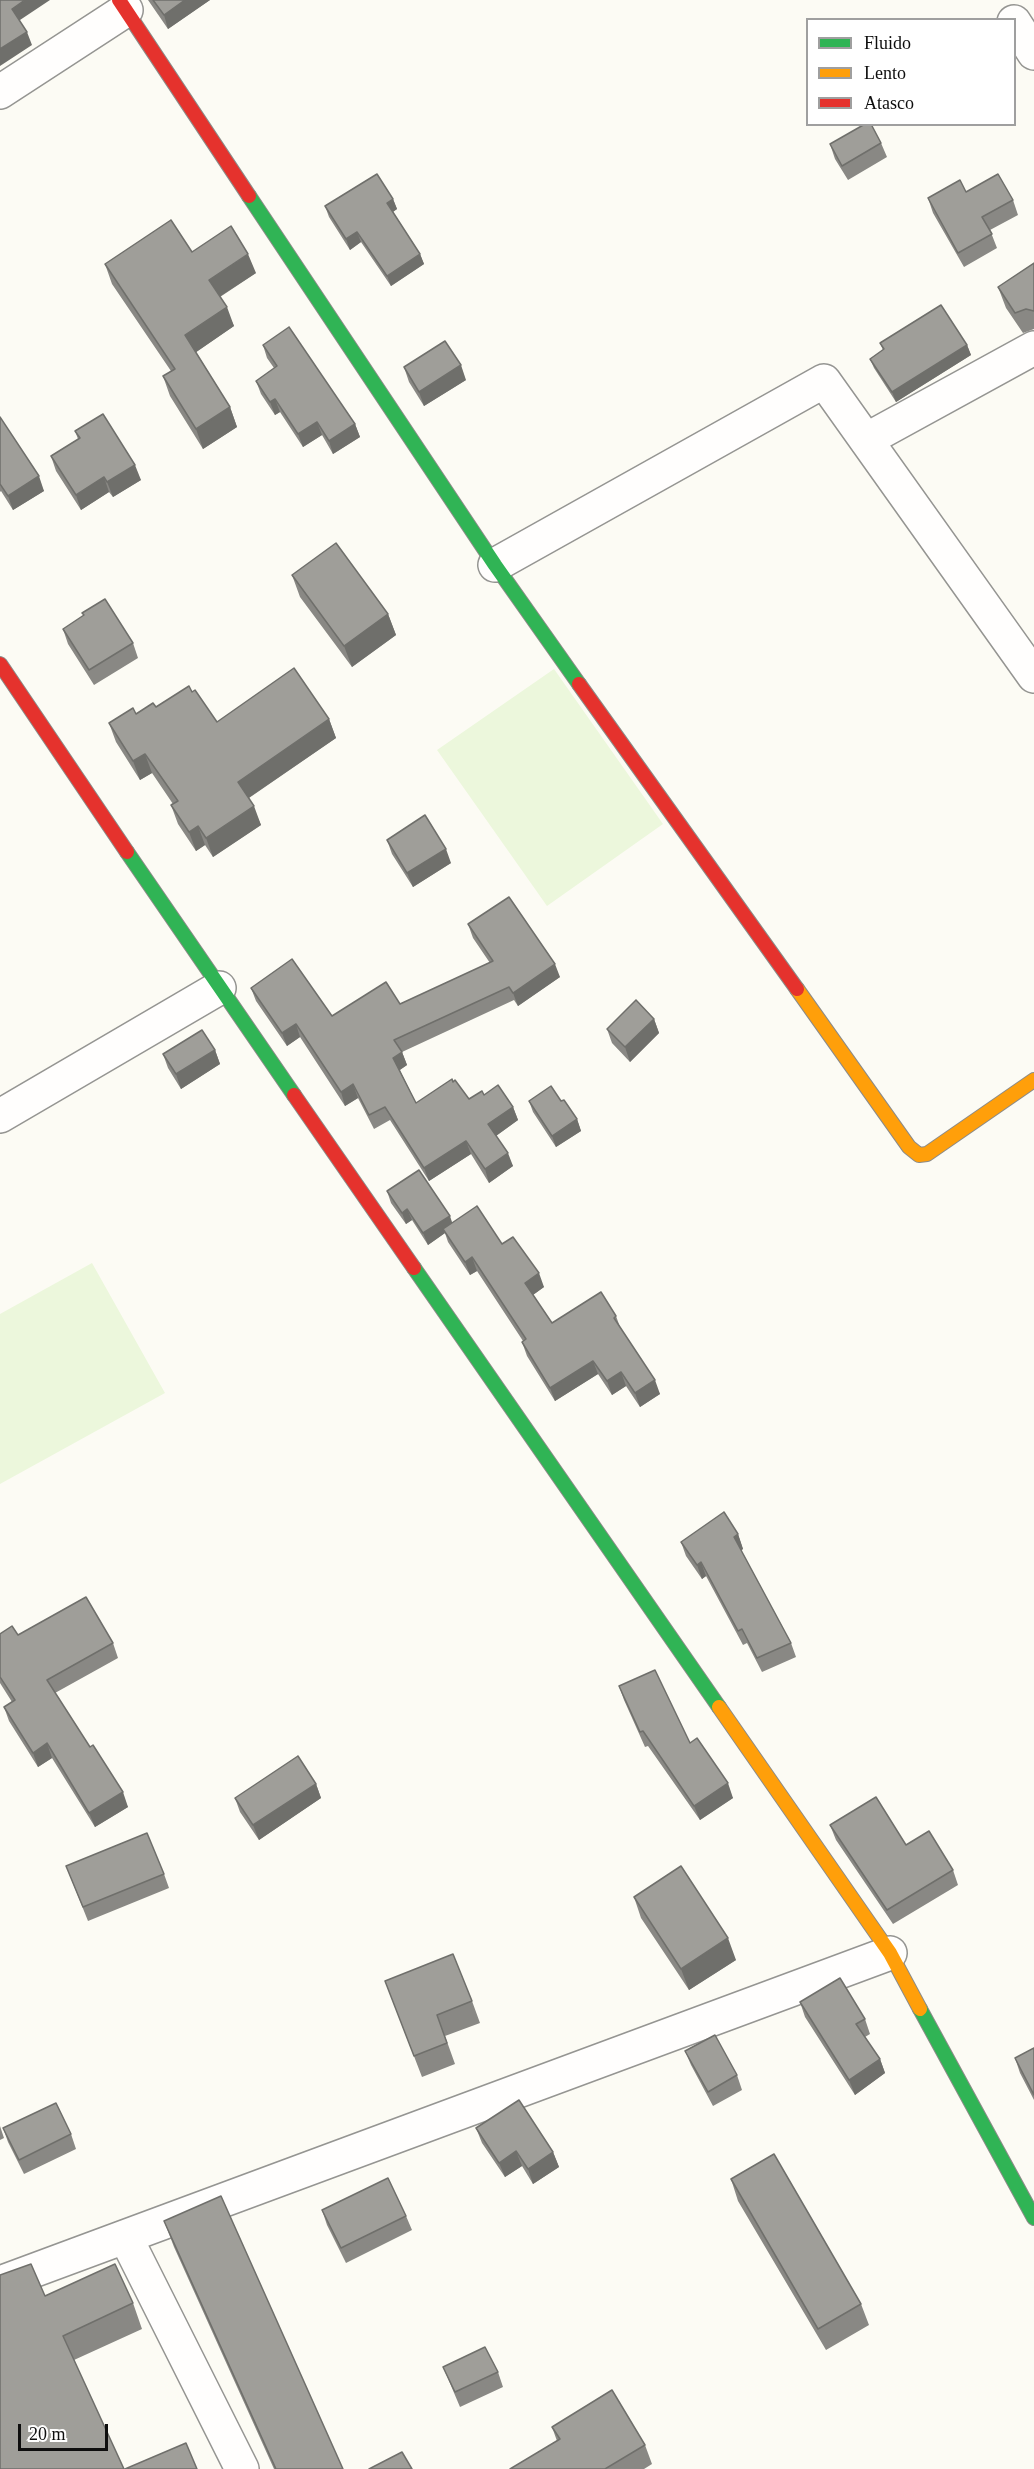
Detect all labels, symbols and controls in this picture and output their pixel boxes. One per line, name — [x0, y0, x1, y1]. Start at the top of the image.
legend — [806, 18, 1016, 126]
text: Fluido — [864, 33, 911, 53]
text: Lento — [864, 63, 906, 83]
text: Atasco — [864, 93, 914, 113]
scale bar — [21, 2412, 111, 2450]
text: 20 m — [29, 2424, 66, 2444]

